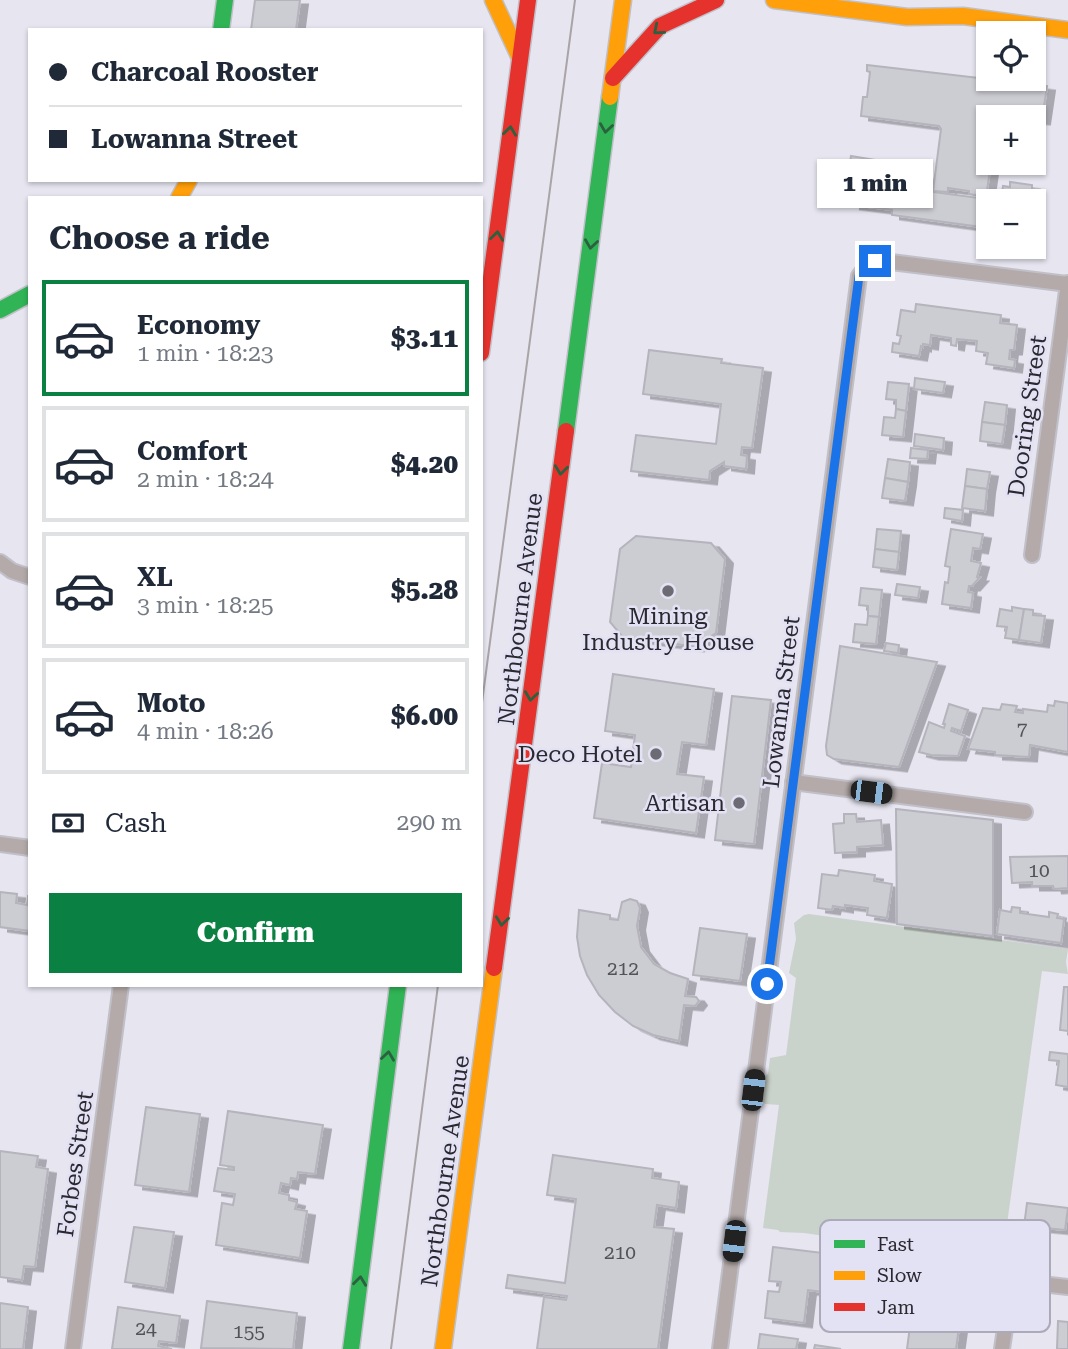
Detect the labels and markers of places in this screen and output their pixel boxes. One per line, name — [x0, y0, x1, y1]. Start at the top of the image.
marker: Mining Industry House — [660, 583, 676, 599]
place label: Mining Industry House — [582, 603, 754, 656]
place label: Deco Hotel — [518, 741, 642, 768]
marker: Deco Hotel — [648, 746, 664, 762]
place label: Artisan — [645, 790, 725, 817]
marker: Artisan — [731, 795, 747, 811]

